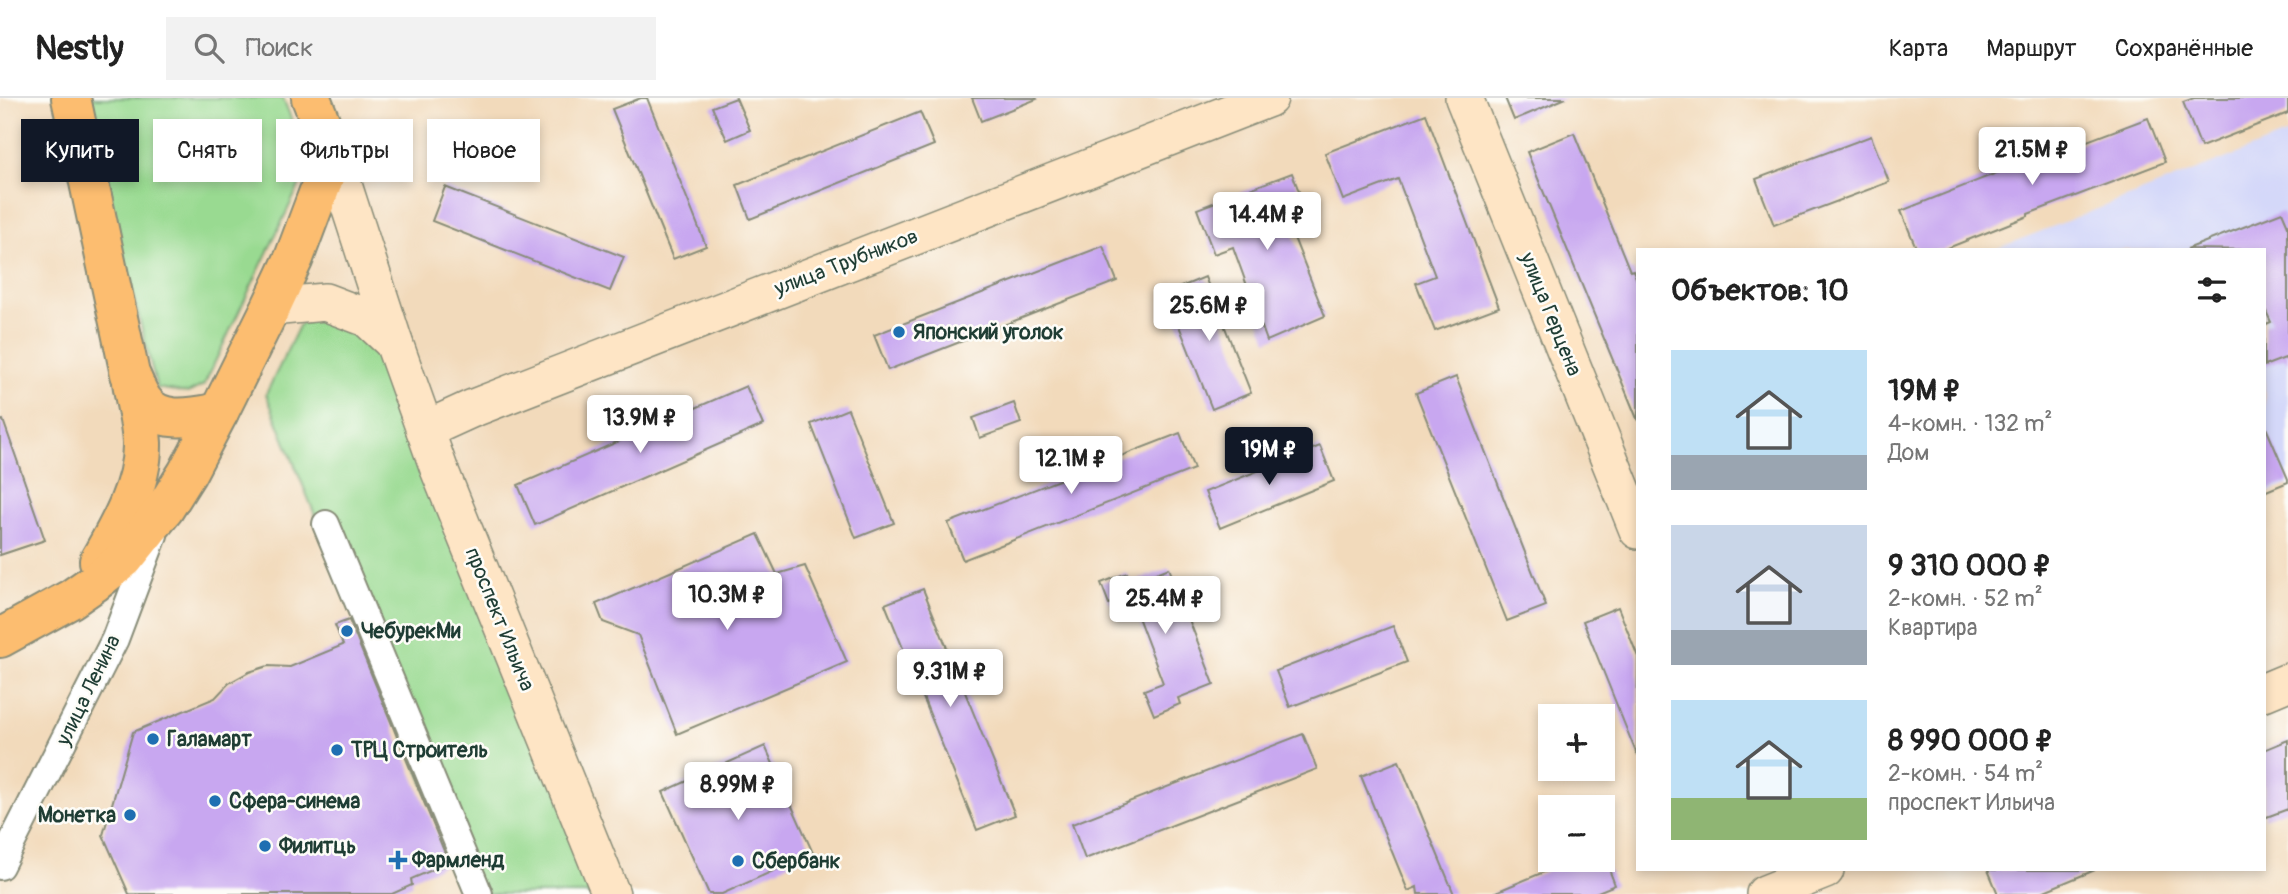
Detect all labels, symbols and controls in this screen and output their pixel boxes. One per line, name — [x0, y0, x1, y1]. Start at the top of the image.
search box — [166, 17, 656, 80]
text: Nestly — [35, 28, 124, 69]
icon: search — [190, 29, 228, 67]
text: Поиск — [246, 32, 313, 64]
text: Карта — [1889, 34, 1948, 63]
text: Маршрут — [1986, 34, 2077, 63]
text: Сохранённые — [2115, 34, 2253, 63]
chip: Купить — [21, 119, 139, 182]
chip: Снять — [153, 119, 262, 182]
chip: Фильтры — [276, 119, 413, 182]
chip: Новое — [427, 119, 540, 182]
pin: 21.5M ₽ — [1967, 127, 2097, 187]
text: 21.5M ₽ — [1995, 135, 2069, 164]
pin: 14.4M ₽ — [1202, 192, 1332, 252]
text: 14.4M ₽ — [1229, 200, 1305, 229]
street label: улица Трубников — [770, 223, 922, 303]
street label: улица Герцена — [1513, 248, 1588, 380]
icon: filters — [2193, 271, 2231, 309]
text: Объектов: 10 — [1671, 272, 1849, 309]
pin: 25.6M ₽ — [1144, 284, 1274, 343]
text: 25.6M ₽ — [1169, 291, 1249, 320]
place label: Японский уголок — [913, 319, 1064, 346]
marker: Японский уголок — [891, 324, 907, 340]
text: 19M ₽ — [1888, 372, 1961, 409]
icon: home — [1727, 378, 1811, 462]
pin: 13.9M ₽ — [575, 396, 705, 455]
text: 13.9M ₽ — [603, 403, 677, 432]
text: 4-комн. · 132 m² — [1888, 409, 2052, 438]
pin: 19M ₽ — [1220, 428, 1318, 487]
text: 19M ₽ — [1241, 435, 1297, 464]
pin: 12.1M ₽ — [1006, 436, 1136, 496]
text: Дом — [1888, 438, 1929, 467]
text: 12.1M ₽ — [1035, 444, 1107, 473]
street label: проспект Ильича — [458, 543, 541, 695]
text: 9 310 000 ₽ — [1888, 547, 2051, 584]
icon: home — [1727, 553, 1811, 637]
pin: 10.3M ₽ — [662, 573, 792, 632]
pin: 25.4M ₽ — [1100, 576, 1230, 636]
text: 10.3M ₽ — [688, 580, 766, 609]
text: 25.4M ₽ — [1125, 584, 1205, 613]
text: 2-комн. · 52 m² — [1888, 584, 2043, 613]
text: Квартира — [1888, 613, 1977, 642]
place label: ЧебурекМи — [361, 618, 461, 645]
marker: ЧебурекМи — [339, 623, 355, 639]
street label: улица Ленина — [50, 630, 127, 751]
pin: 9.31M ₽ — [885, 650, 1015, 709]
text: 9.31M ₽ — [913, 657, 987, 686]
map controls — [1538, 704, 1615, 872]
button: + — [1538, 704, 1615, 781]
text: 8 990 000 ₽ — [1888, 722, 2054, 759]
place label: Галамарт — [167, 726, 252, 753]
icon: home — [1727, 728, 1811, 812]
marker: Галамарт — [145, 731, 161, 747]
place label: ТРЦ Строитель — [350, 737, 488, 764]
marker: ТРЦ Строитель — [329, 742, 345, 758]
text: 2-комн. · 54 m² — [1888, 759, 2043, 788]
pin: 8.99M ₽ — [673, 762, 803, 822]
text: 8.99M ₽ — [700, 770, 776, 799]
place label: Сфера-синема — [229, 788, 360, 815]
text: проспект Ильича — [1888, 788, 2055, 817]
marker: Сфера-синема — [207, 793, 223, 809]
button: − — [1538, 795, 1615, 872]
place label: Монетка — [38, 802, 116, 829]
marker: Монетка — [122, 807, 138, 823]
place label: Филитць — [278, 833, 356, 860]
marker: Филитць — [257, 838, 273, 854]
place label: Фармленд — [411, 847, 504, 874]
place label: Сбербанк — [752, 848, 841, 875]
marker: Фармленд — [390, 852, 406, 868]
marker: Сбербанк — [730, 853, 746, 869]

